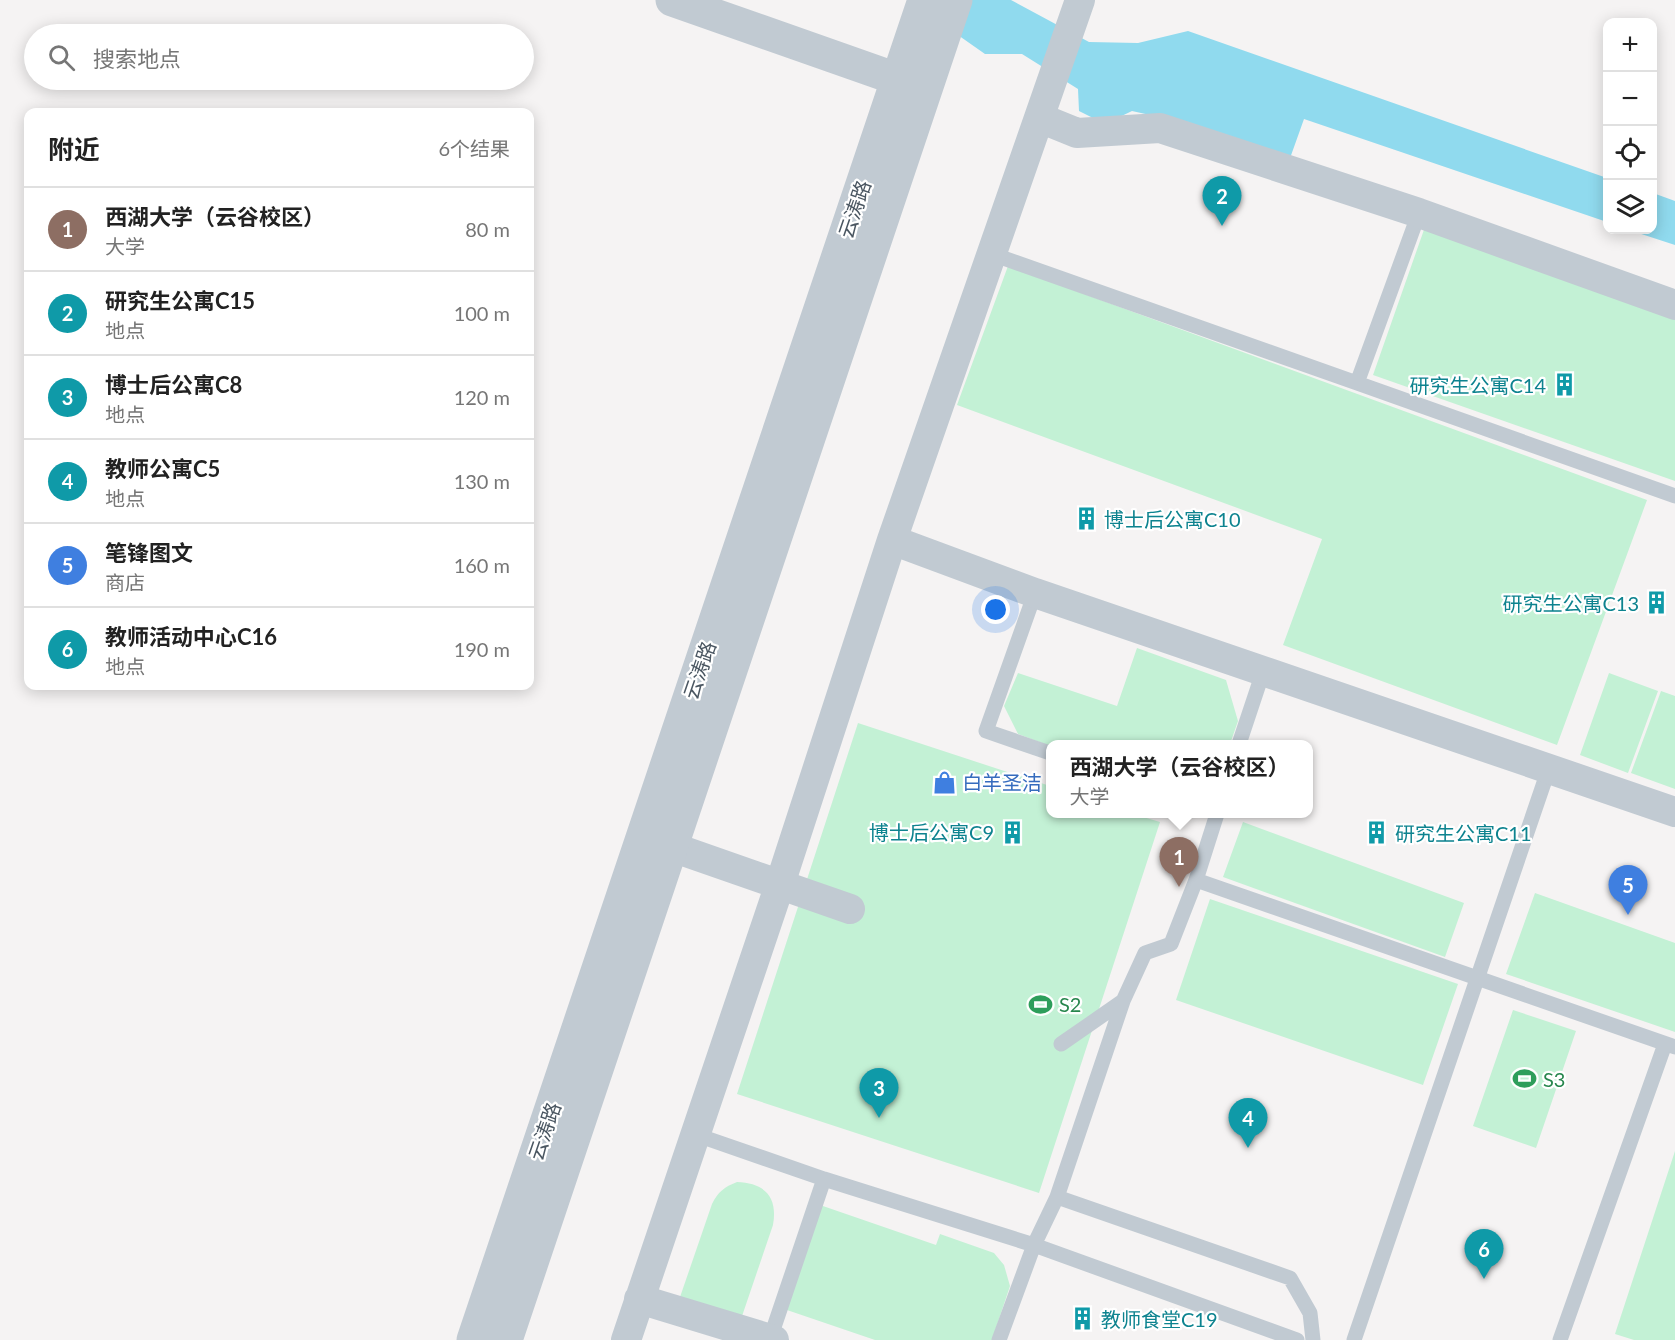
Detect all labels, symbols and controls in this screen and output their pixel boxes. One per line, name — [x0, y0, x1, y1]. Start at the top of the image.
map controls — [1603, 18, 1657, 234]
button: + — [1603, 18, 1657, 72]
search box — [24, 24, 534, 90]
icon: search — [45, 41, 78, 74]
text: 搜索地点 — [93, 45, 181, 72]
button: − — [1603, 72, 1657, 126]
button: locate — [1603, 126, 1657, 180]
text: 附近 — [48, 133, 100, 165]
text: 6个结果 — [438, 136, 510, 160]
pin: 2 — [1202, 176, 1242, 226]
street label: 云涛路 — [833, 177, 875, 241]
button: layers — [1603, 180, 1657, 234]
text: 西湖大学（云谷校区） — [105, 203, 325, 230]
text: 1 — [62, 217, 73, 241]
text: 80 m — [465, 217, 510, 241]
text: 大学 — [105, 234, 145, 258]
text: 研究生公寓C15 — [105, 287, 255, 314]
text: 2 — [62, 301, 73, 325]
text: 100 m — [454, 301, 510, 325]
text: 地点 — [105, 318, 145, 342]
text: 博士后公寓C8 — [105, 371, 242, 398]
building icon: 研究生公寓C14 — [1551, 372, 1577, 398]
place label: 研究生公寓C14 — [1409, 373, 1546, 397]
text: 3 — [62, 385, 73, 409]
text: 120 m — [454, 385, 510, 409]
text: 地点 — [105, 402, 145, 426]
text: 教师公寓C5 — [105, 455, 220, 482]
text: 4 — [62, 469, 73, 493]
text: 130 m — [454, 469, 510, 493]
text: 地点 — [105, 486, 145, 510]
building icon: 博士后公寓C10 — [1073, 506, 1099, 532]
place label: 博士后公寓C10 — [1104, 507, 1241, 531]
text: 笔锋图文 — [105, 539, 193, 566]
text: 5 — [62, 553, 73, 577]
text: 160 m — [454, 553, 510, 577]
text: 商店 — [105, 570, 145, 594]
building icon: 研究生公寓C13 — [1644, 590, 1670, 616]
place label: 研究生公寓C13 — [1502, 591, 1639, 615]
your location — [981, 595, 1010, 624]
text: 教师活动中心C16 — [105, 623, 277, 650]
text: 6 — [62, 637, 73, 661]
text: 190 m — [454, 637, 510, 661]
street label: 云涛路 — [678, 638, 720, 702]
text: 地点 — [105, 654, 145, 678]
popup — [1046, 740, 1313, 818]
text: 西湖大学（云谷校区） — [1069, 753, 1290, 780]
shop icon: 白羊圣洁 — [931, 769, 957, 795]
place label: 白羊圣洁 — [962, 770, 1042, 794]
text: 大学 — [1069, 784, 1109, 808]
building icon: 博士后公寓C9 — [999, 819, 1025, 845]
place label: 博士后公寓C9 — [869, 820, 994, 844]
building icon: 研究生公寓C11 — [1364, 820, 1390, 846]
place label: 研究生公寓C11 — [1395, 821, 1532, 845]
pin: 1 — [1160, 838, 1198, 887]
pin: 5 — [1608, 866, 1648, 915]
sports icon: S2 — [1028, 991, 1054, 1017]
place label: S2 — [1059, 992, 1081, 1016]
sports icon: S3 — [1512, 1066, 1538, 1092]
place label: S3 — [1543, 1067, 1565, 1091]
pin: 3 — [860, 1068, 898, 1118]
pin: 4 — [1228, 1098, 1268, 1148]
street label: 云涛路 — [523, 1099, 565, 1163]
pin: 6 — [1464, 1230, 1504, 1279]
building icon: 教师食堂C19 — [1070, 1306, 1096, 1332]
place label: 教师食堂C19 — [1101, 1307, 1218, 1331]

